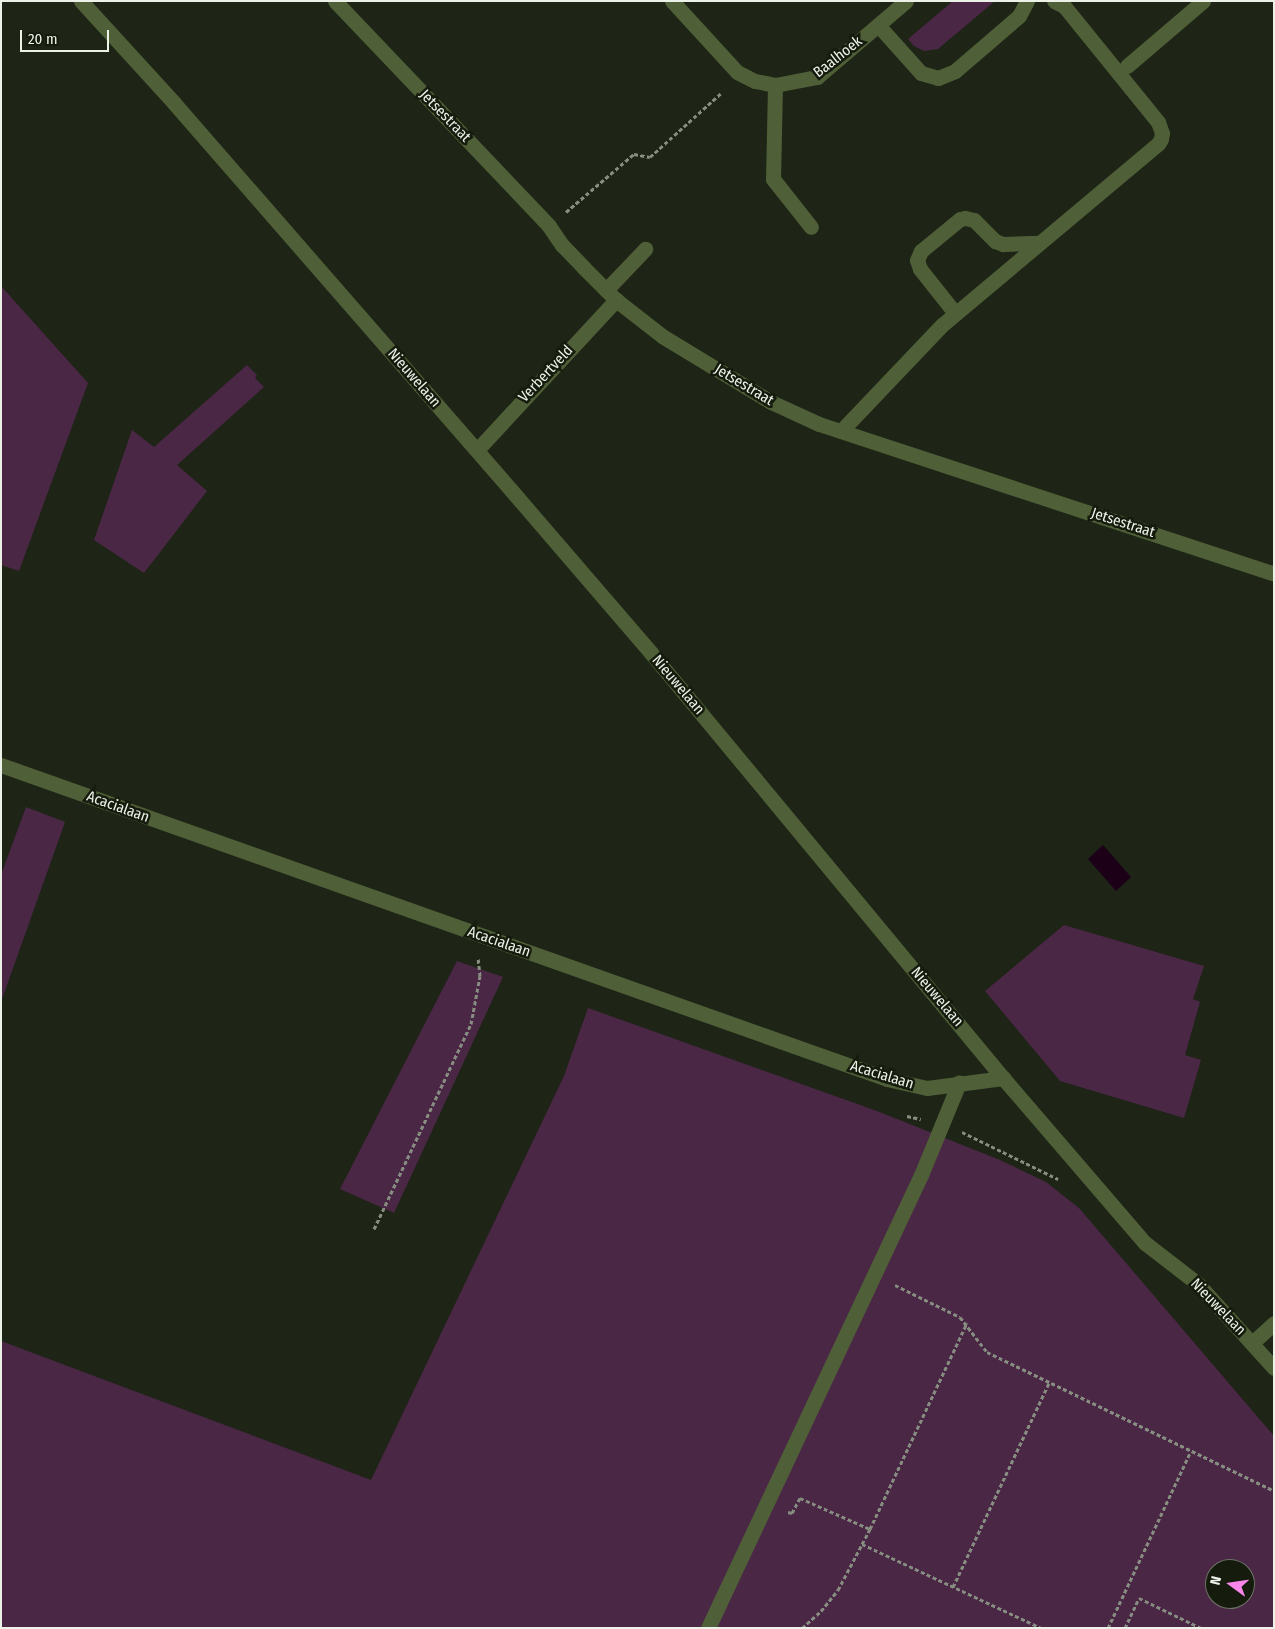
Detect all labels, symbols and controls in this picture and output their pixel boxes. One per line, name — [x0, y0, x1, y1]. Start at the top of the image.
scale bar — [22, 20, 111, 52]
text: 20 m — [28, 30, 58, 48]
street label: Baalhoek — [810, 32, 866, 82]
street label: Jetsestraat — [416, 86, 474, 146]
street label: Verbertveld — [515, 342, 577, 406]
street label: Nieuwelaan — [384, 345, 444, 411]
street label: Jetsestraat — [711, 360, 777, 410]
street label: Jetsestraat — [1089, 504, 1157, 542]
street label: Nieuwelaan — [648, 652, 708, 718]
street label: Acacialaan — [84, 787, 152, 827]
street label: Acacialaan — [465, 923, 533, 961]
street label: Nieuwelaan — [907, 964, 967, 1030]
street label: Acacialaan — [848, 1057, 916, 1093]
street label: Nieuwelaan — [1187, 1275, 1249, 1339]
north arrow — [1205, 1559, 1255, 1609]
text: N — [1207, 1574, 1225, 1587]

